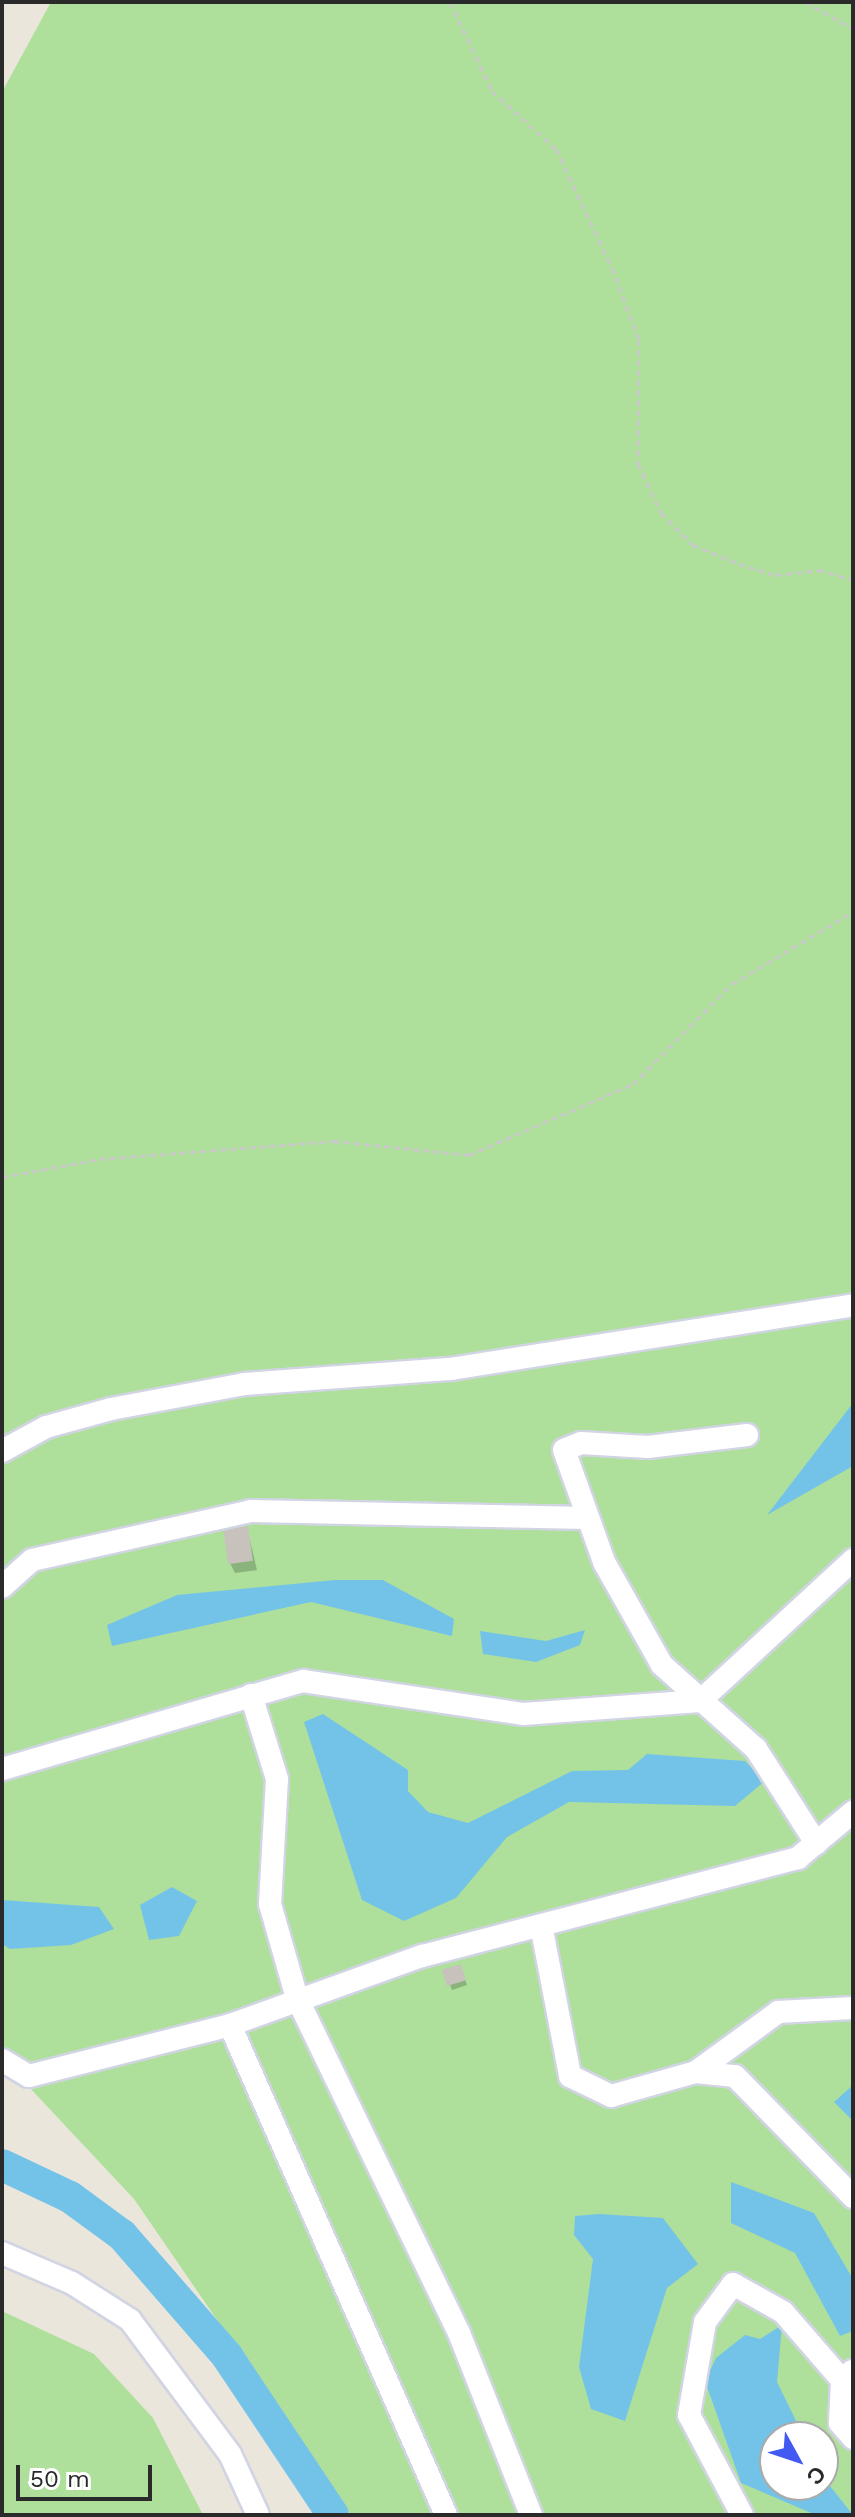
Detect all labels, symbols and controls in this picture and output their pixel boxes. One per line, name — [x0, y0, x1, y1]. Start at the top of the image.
north arrow — [759, 2421, 839, 2501]
scale bar — [20, 2449, 156, 2499]
text: С — [802, 2461, 831, 2490]
text: 50 m — [30, 2465, 90, 2493]

